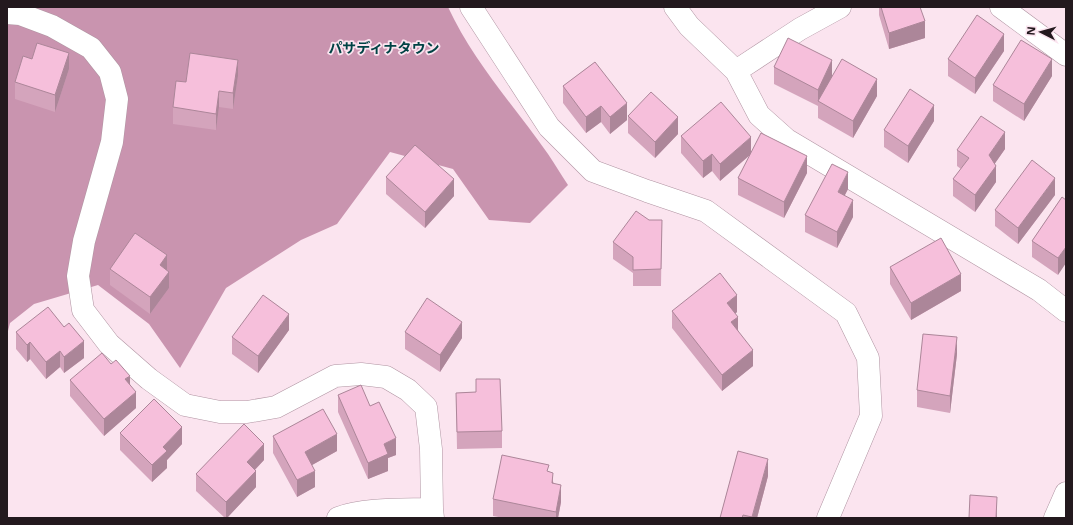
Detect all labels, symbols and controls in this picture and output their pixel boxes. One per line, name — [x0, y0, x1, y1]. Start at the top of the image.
north arrow — [1021, 12, 1061, 52]
text: N — [1023, 26, 1038, 36]
district label: パサディナタウン — [328, 38, 440, 57]

